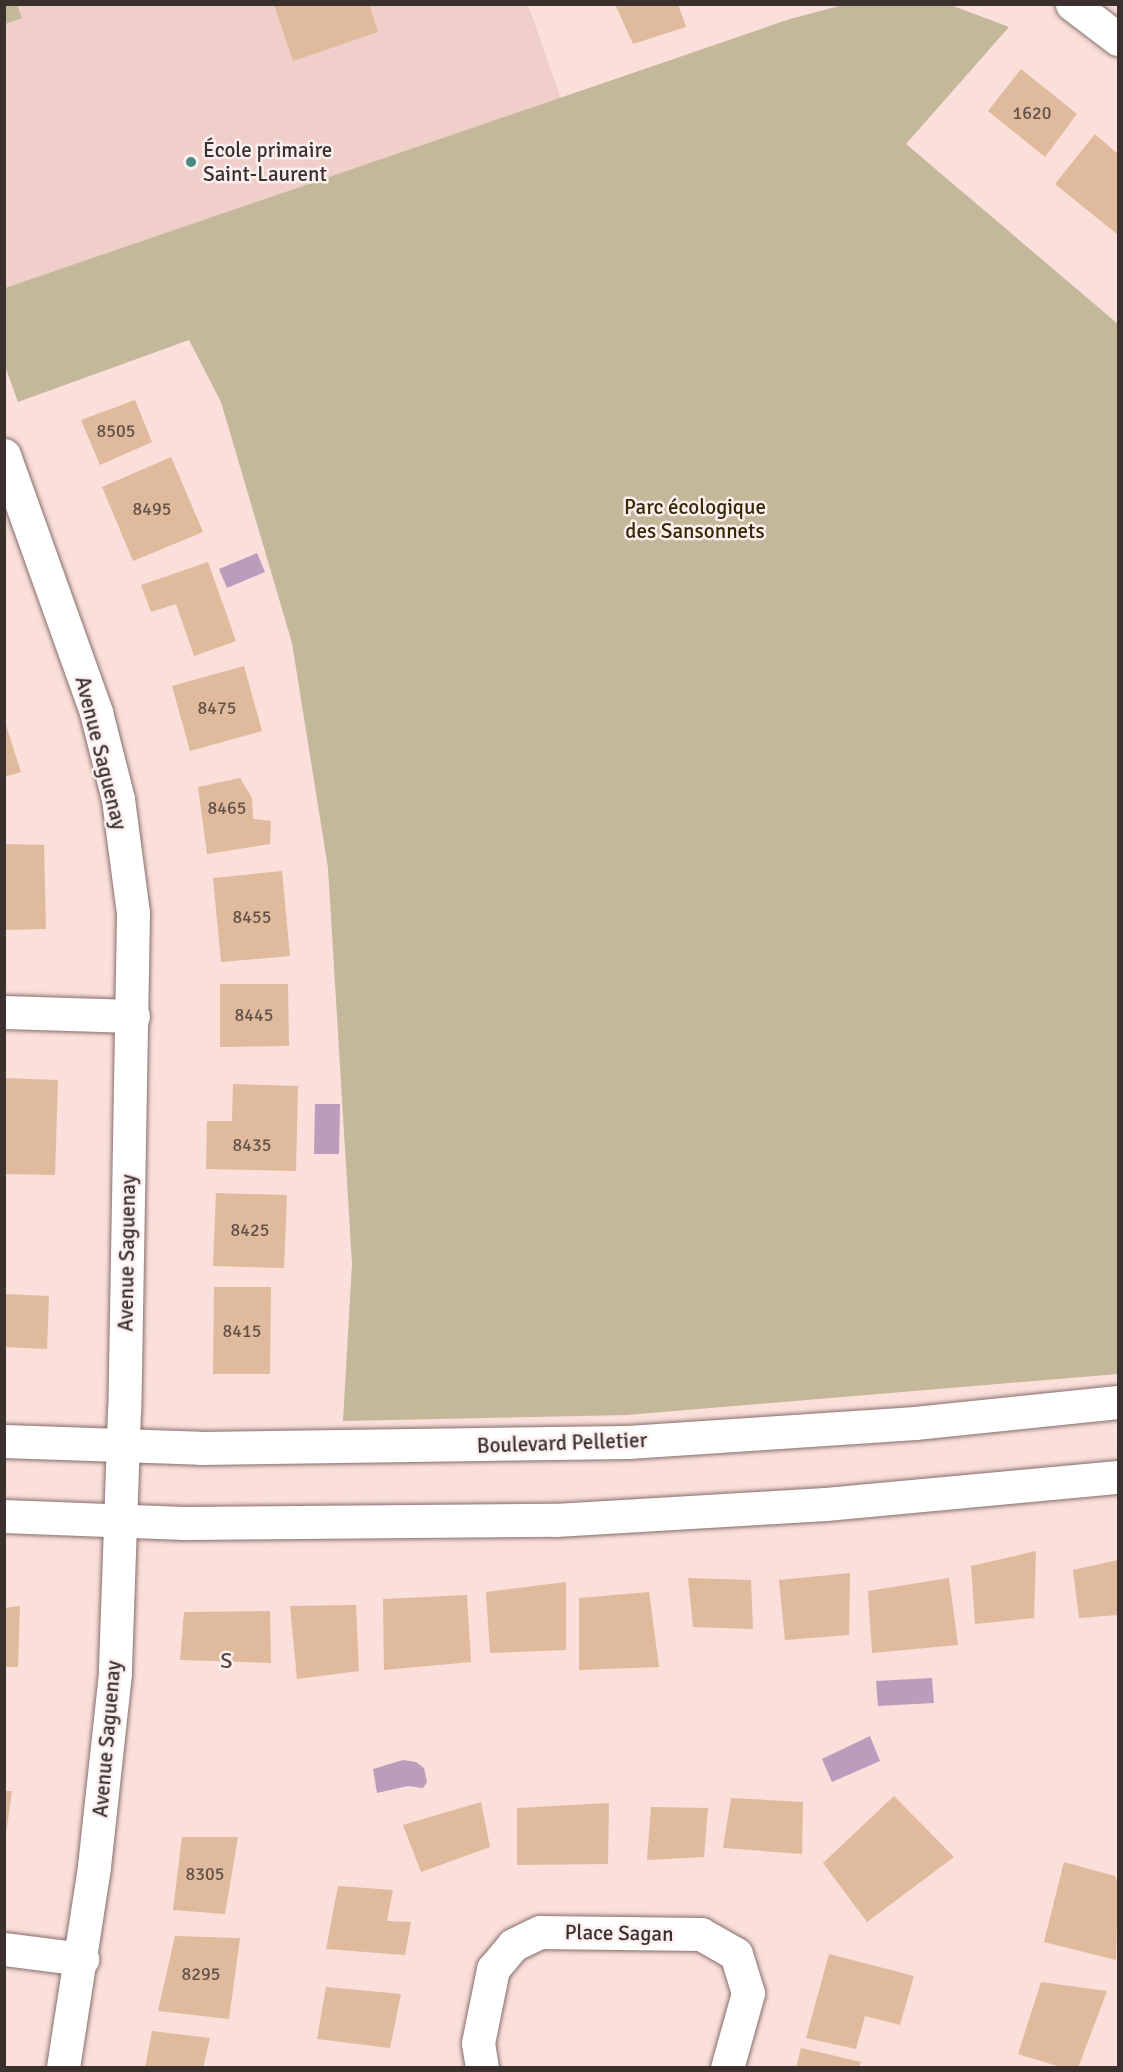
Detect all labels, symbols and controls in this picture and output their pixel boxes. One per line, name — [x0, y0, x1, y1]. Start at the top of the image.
house number: 1620 — [1013, 102, 1051, 124]
place label: École primaire Saint-Laurent — [203, 137, 332, 187]
marker: École primaire Saint-Laurent — [184, 155, 198, 169]
house number: 8505 — [97, 420, 135, 442]
park label: Parc écologique des Sansonnets — [624, 494, 766, 544]
house number: 8495 — [133, 498, 171, 520]
street label: Avenue Saguenay — [70, 674, 132, 832]
house number: 8475 — [198, 697, 236, 719]
house number: 8465 — [208, 797, 246, 819]
house number: 8455 — [233, 906, 271, 928]
house number: 8445 — [235, 1004, 273, 1026]
house number: 8435 — [233, 1134, 271, 1156]
street label: Avenue Saguenay — [113, 1174, 141, 1332]
house number: 8425 — [231, 1219, 269, 1241]
house number: 8415 — [223, 1320, 261, 1342]
street label: Boulevard Pelletier — [476, 1427, 648, 1459]
district label: S — [220, 1648, 234, 1674]
street label: Avenue Saguenay — [88, 1660, 126, 1818]
house number: 8305 — [186, 1863, 224, 1885]
street label: Place Sagan — [564, 1919, 674, 1947]
house number: 8295 — [182, 1963, 220, 1985]

